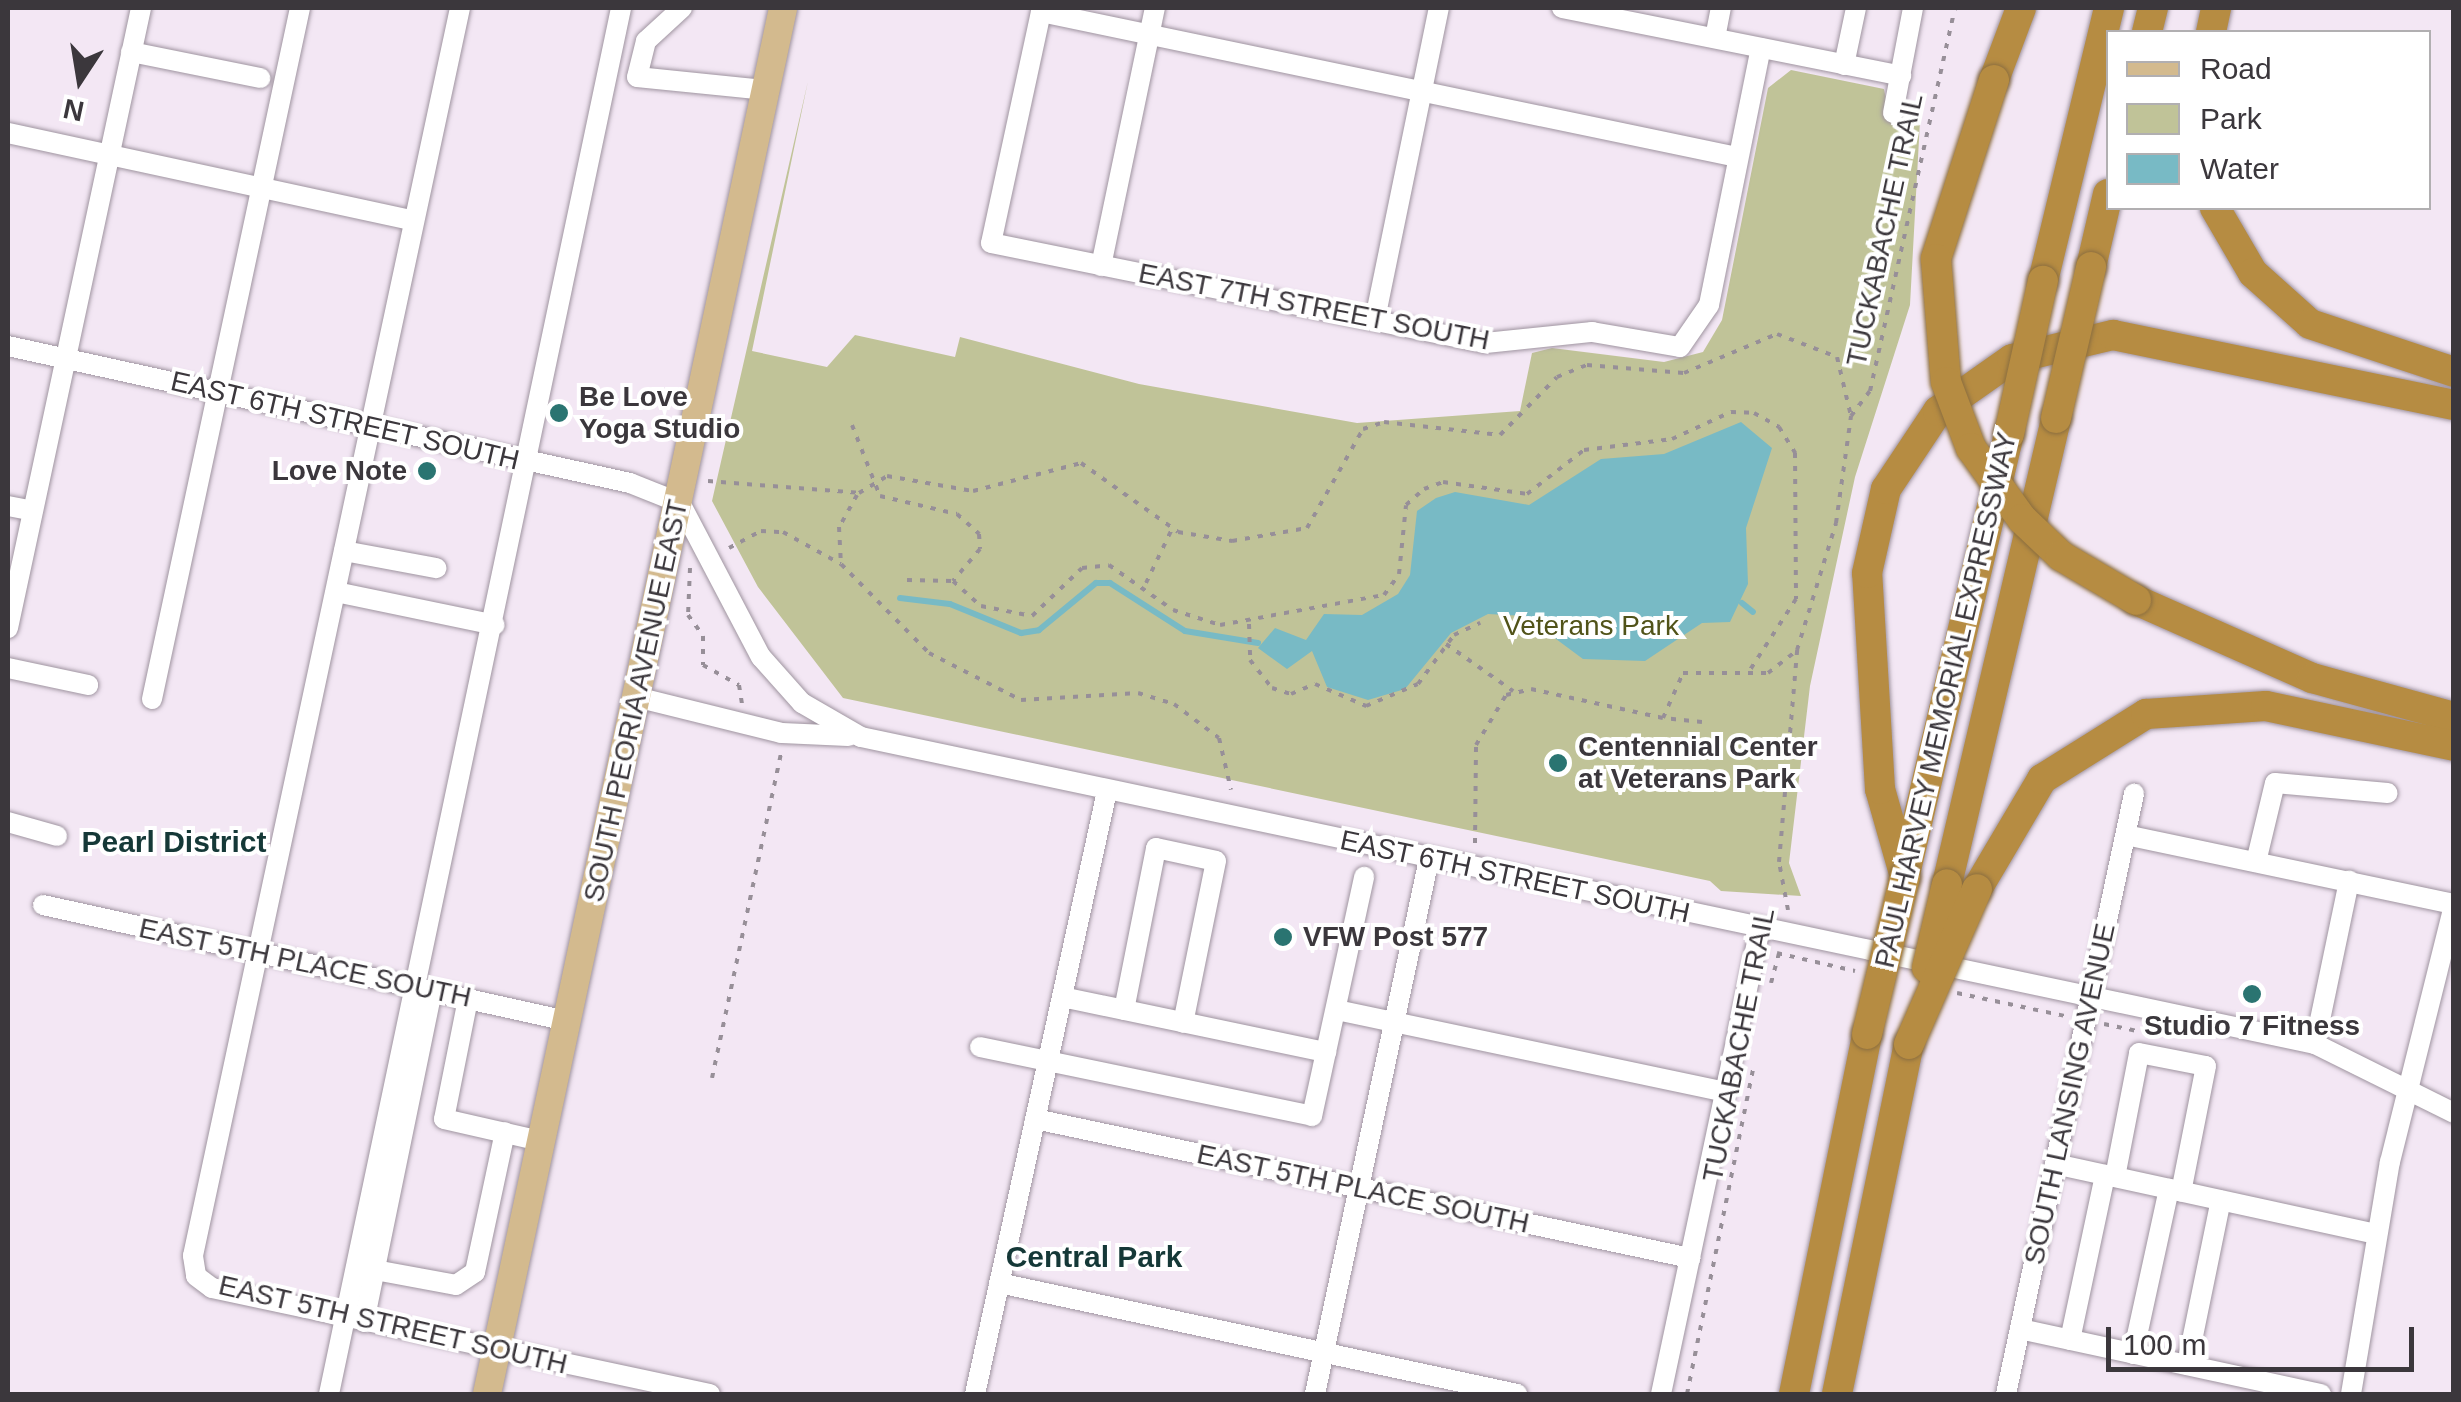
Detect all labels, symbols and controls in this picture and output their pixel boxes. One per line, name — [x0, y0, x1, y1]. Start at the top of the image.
north arrow — [30, 30, 130, 130]
legend — [2106, 30, 2431, 210]
text: Road — [2200, 52, 2272, 85]
street label: TUCKABACHE TRAIL — [1840, 90, 1930, 370]
text: N — [61, 93, 87, 127]
text: Park — [2200, 102, 2262, 135]
text: Water — [2200, 152, 2279, 185]
street label: EAST 7TH STREET SOUTH — [1135, 256, 1493, 358]
street label: EAST 6TH STREET SOUTH — [167, 364, 523, 478]
place label: Be Love Yoga Studio — [579, 380, 740, 446]
marker: Be Love Yoga Studio — [548, 402, 570, 424]
street label: PAUL HARVEY MEMORIAL EXPRESSWAY — [1868, 428, 2024, 972]
place label: Love Note — [272, 454, 407, 488]
marker: Love Note — [416, 460, 438, 482]
street label: SOUTH PEORIA AVENUE EAST — [577, 495, 695, 907]
park label: Veterans Park — [1503, 609, 1679, 643]
place label: Centennial Center at Veterans Park — [1578, 730, 1818, 796]
marker: Centennial Center at Veterans Park — [1547, 752, 1569, 774]
street label: EAST 6TH STREET SOUTH — [1337, 823, 1693, 931]
district label: Pearl District — [81, 824, 267, 860]
street label: TUCKABACHE TRAIL — [1696, 905, 1782, 1185]
street label: EAST 5TH PLACE SOUTH — [136, 911, 474, 1015]
place label: VFW Post 577 — [1303, 920, 1488, 954]
street label: SOUTH LANSING AVENUE — [2017, 920, 2123, 1268]
marker: VFW Post 577 — [1272, 926, 1294, 948]
marker: Studio 7 Fitness — [2241, 983, 2263, 1005]
place label: Studio 7 Fitness — [2144, 1009, 2360, 1043]
street label: EAST 5TH PLACE SOUTH — [1194, 1137, 1532, 1241]
district label: Central Park — [1006, 1239, 1182, 1275]
street label: EAST 5TH STREET SOUTH — [215, 1268, 571, 1382]
scale bar — [2111, 1307, 2418, 1369]
text: 100 m — [2123, 1328, 2206, 1361]

